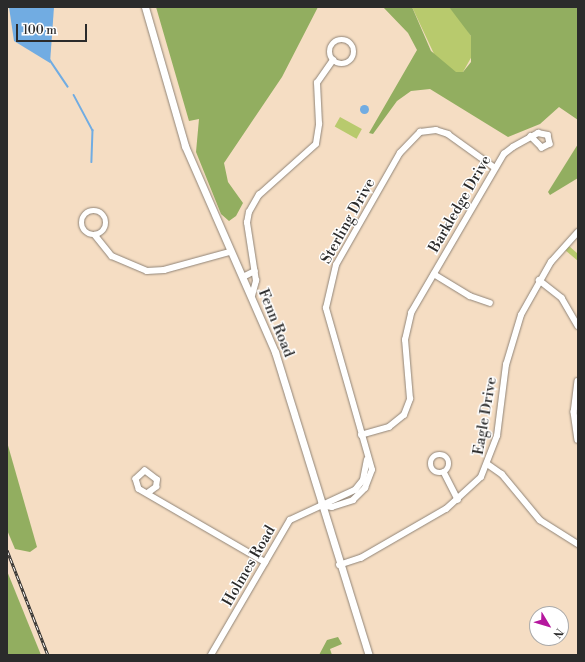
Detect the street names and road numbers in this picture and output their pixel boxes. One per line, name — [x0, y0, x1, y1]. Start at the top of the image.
street label: Barkledge Drive — [425, 152, 495, 256]
street label: Sterling Drive — [317, 175, 379, 267]
street label: Fenn Road — [254, 286, 298, 360]
street label: Eagle Drive — [469, 376, 501, 456]
street label: Holmes Road — [219, 523, 279, 609]

